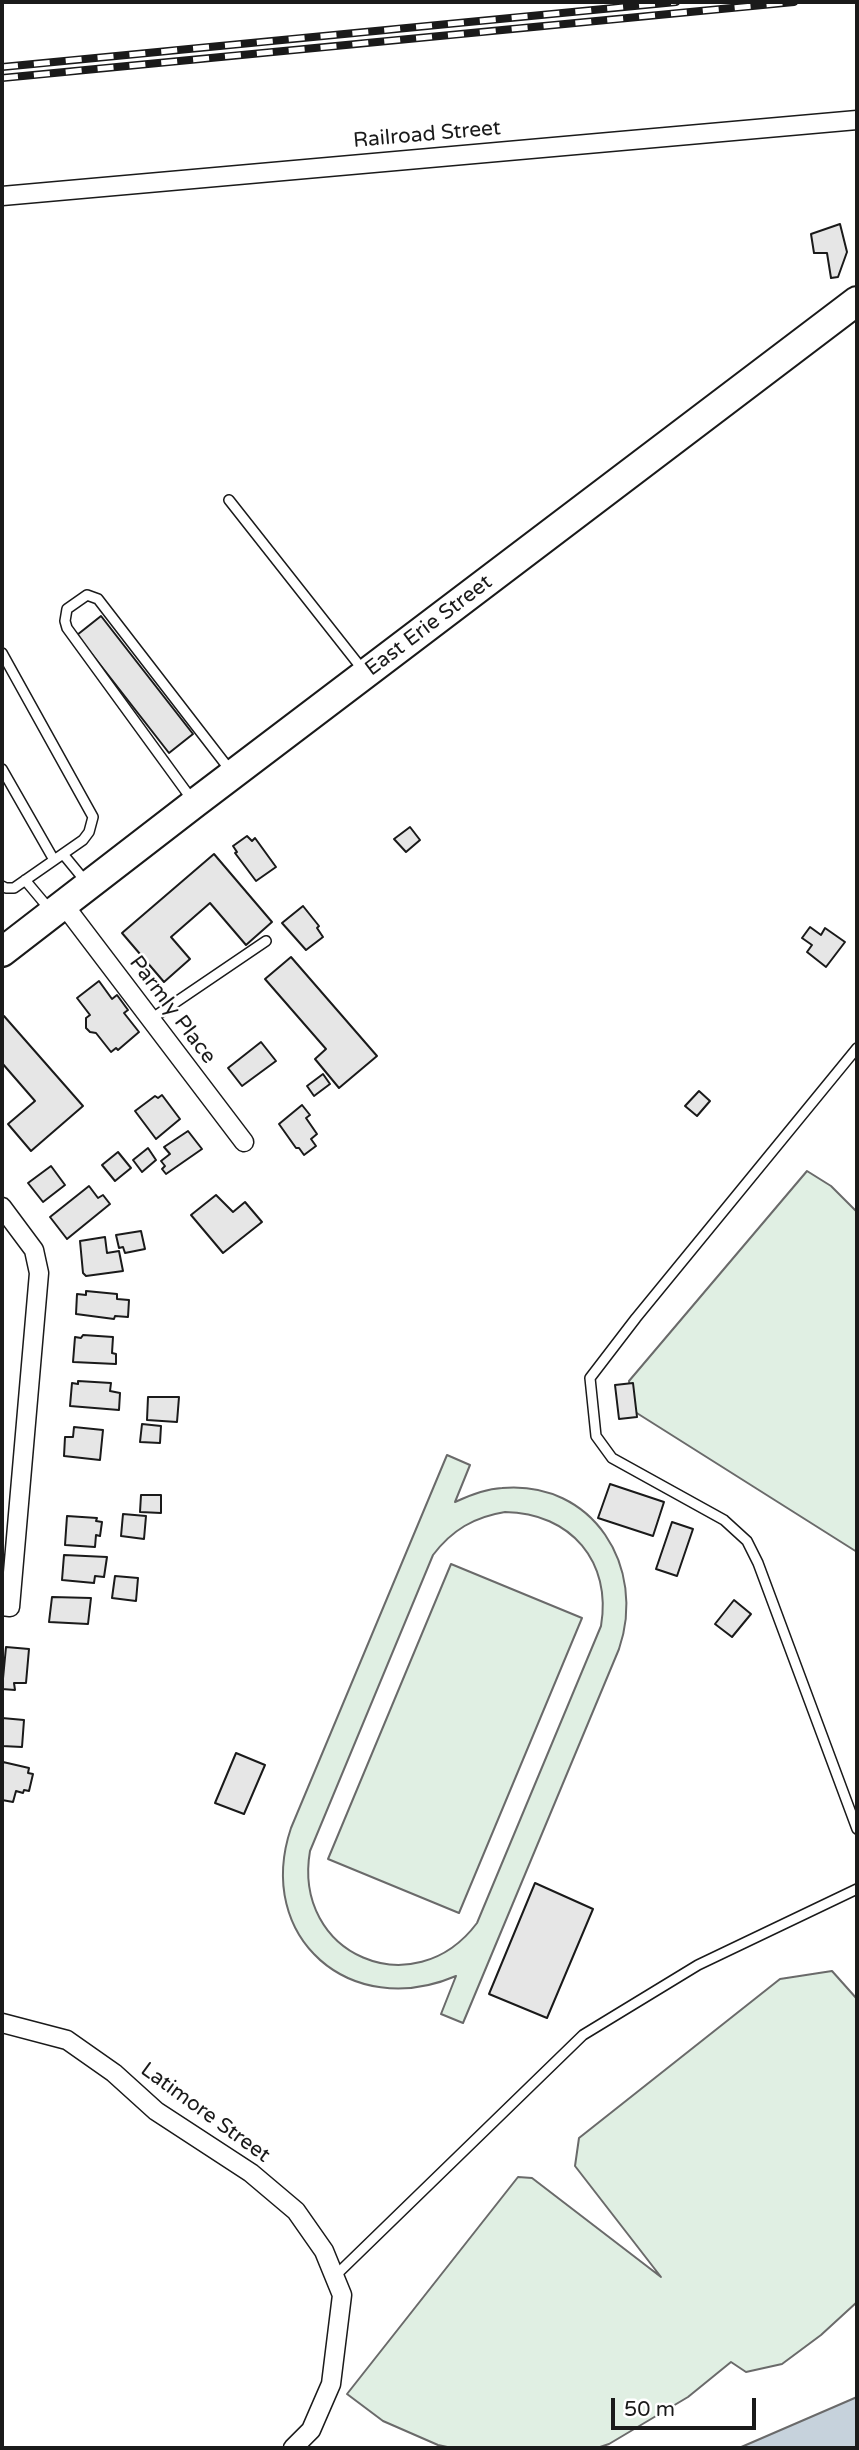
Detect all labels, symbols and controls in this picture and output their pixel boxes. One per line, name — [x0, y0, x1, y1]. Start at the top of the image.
street label: Railroad Street — [352, 116, 502, 154]
street label: East Erie Street — [361, 570, 497, 682]
street label: Parmly Place — [123, 951, 221, 1069]
street label: Latimore Street — [135, 2058, 275, 2168]
scale bar — [614, 2384, 759, 2428]
text: 50 m — [624, 2397, 675, 2422]

